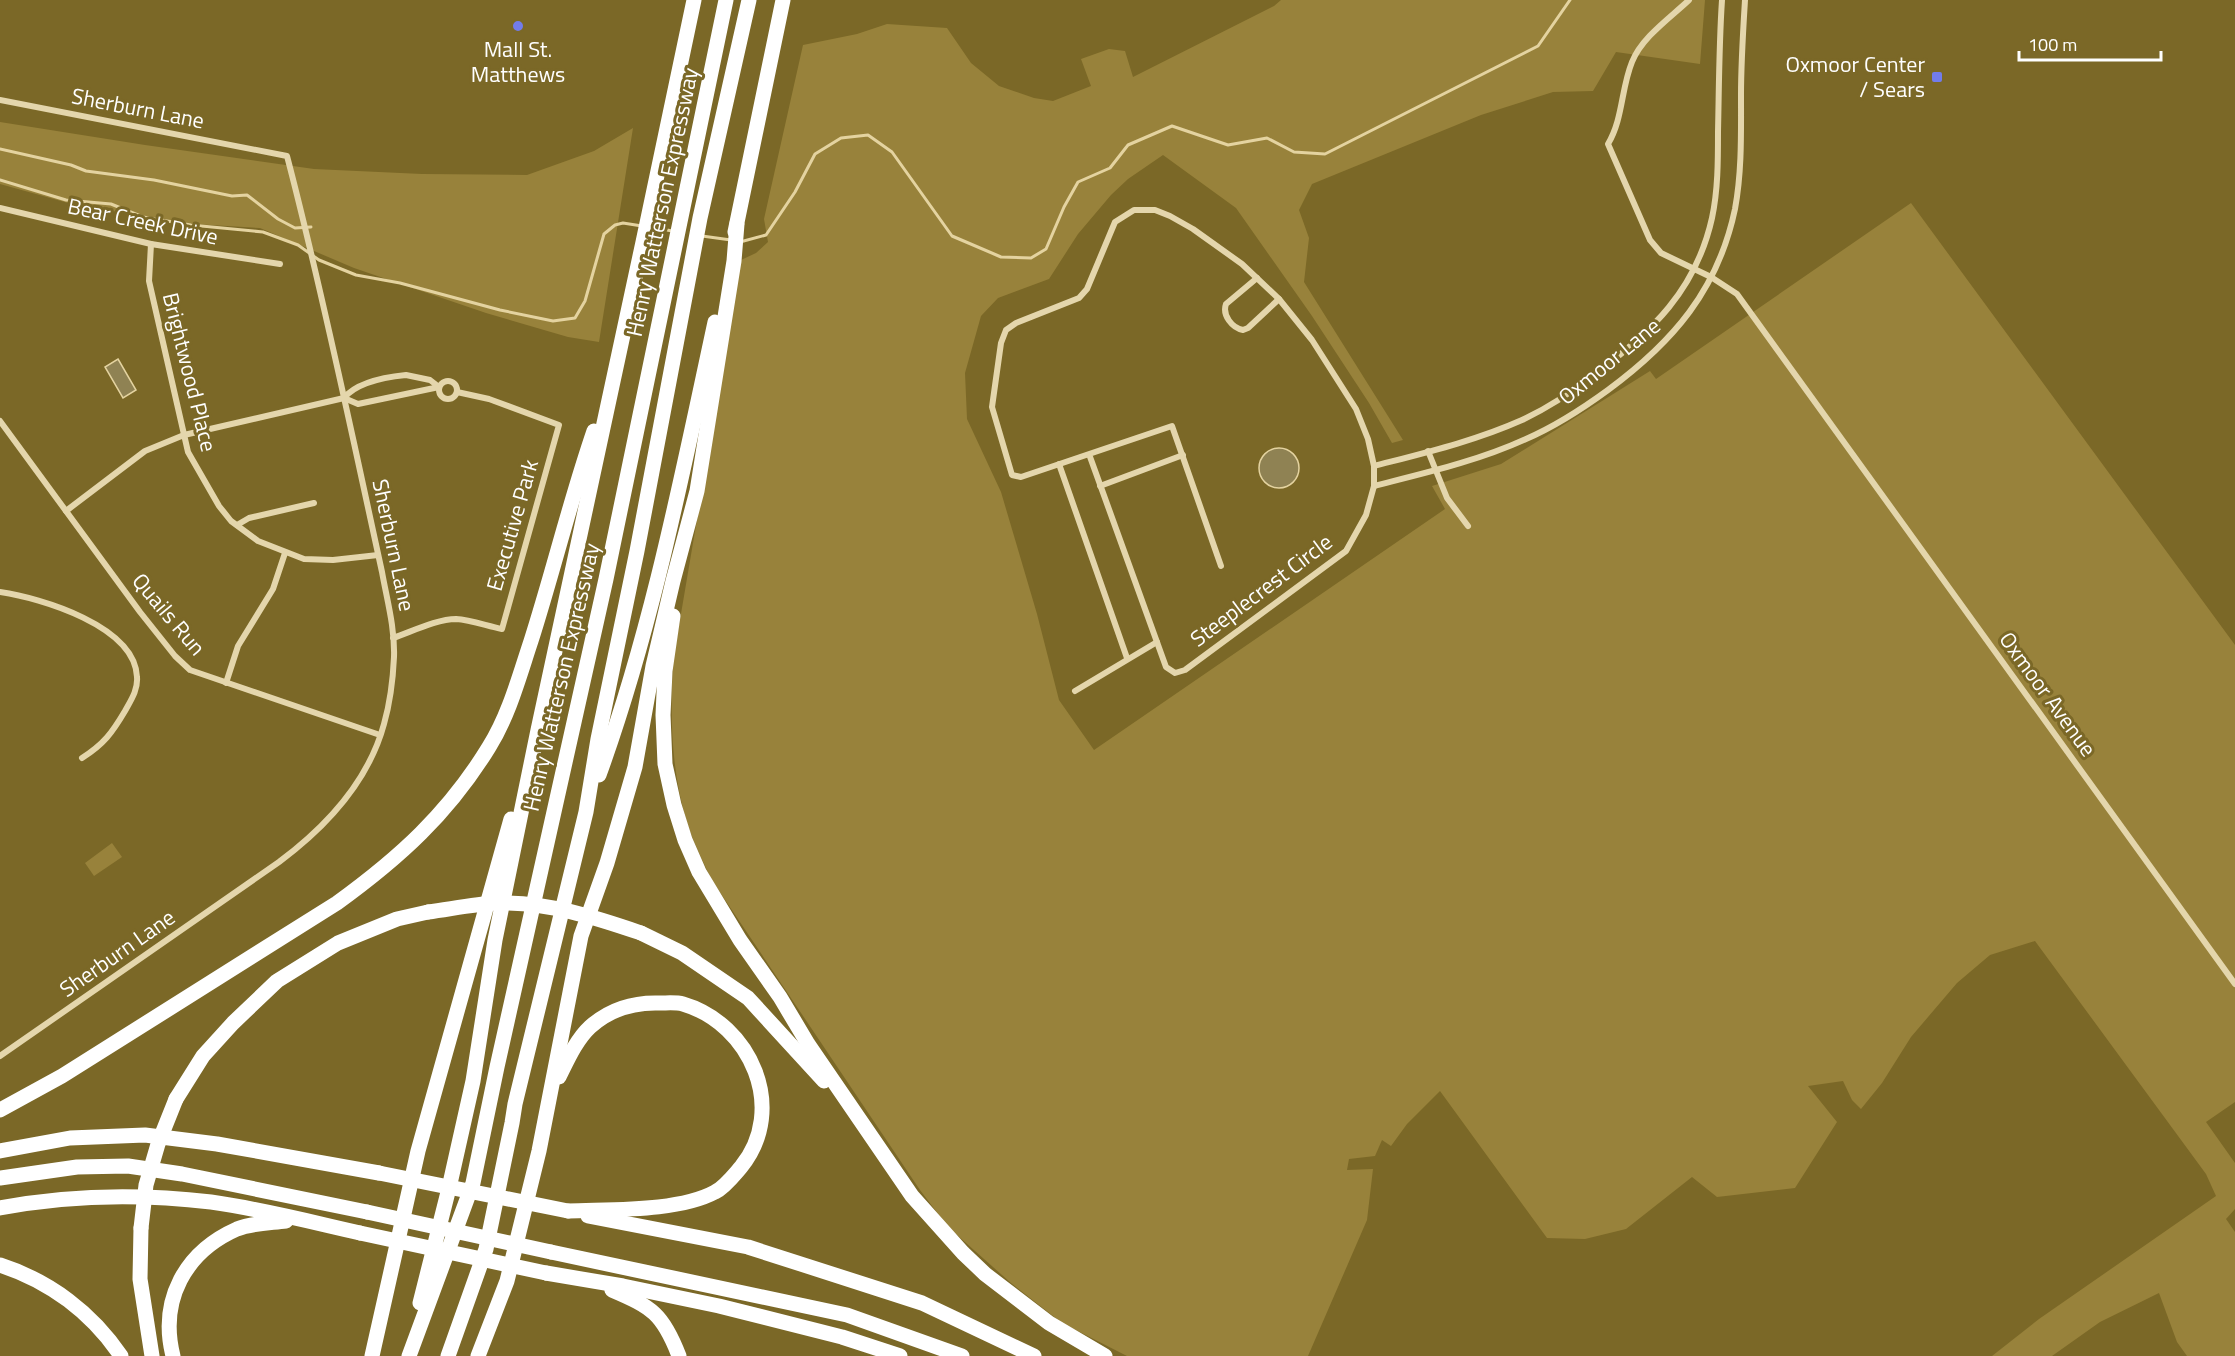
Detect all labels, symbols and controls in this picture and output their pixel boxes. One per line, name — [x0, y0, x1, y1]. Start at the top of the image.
marker: Mall St. Matthews — [511, 19, 525, 33]
scale bar — [2019, 24, 2162, 62]
text: 100 m — [2028, 31, 2077, 58]
place label: Mall St. Matthews — [471, 32, 565, 91]
place label: Oxmoor Center / Sears — [1785, 47, 1925, 106]
street label: Henry Watterson Expressway — [617, 64, 707, 340]
marker: Oxmoor Center / Sears — [1930, 70, 1944, 84]
street label: Sherburn Lane — [69, 78, 207, 138]
street label: Bear Creek Drive — [65, 188, 221, 254]
street label: Brightwood Place — [154, 289, 226, 455]
street label: Oxmoor Lane — [1550, 309, 1668, 413]
street label: Executive Park — [477, 455, 547, 595]
street label: Sherburn Lane — [363, 476, 425, 614]
street label: Steeplecrest Circle — [1183, 525, 1339, 655]
street label: Henry Watterson Expressway — [514, 539, 609, 814]
street label: Quails Run — [124, 565, 214, 663]
street label: Oxmoor Avenue — [1991, 624, 2105, 764]
street label: Sherburn Lane — [52, 901, 182, 1005]

